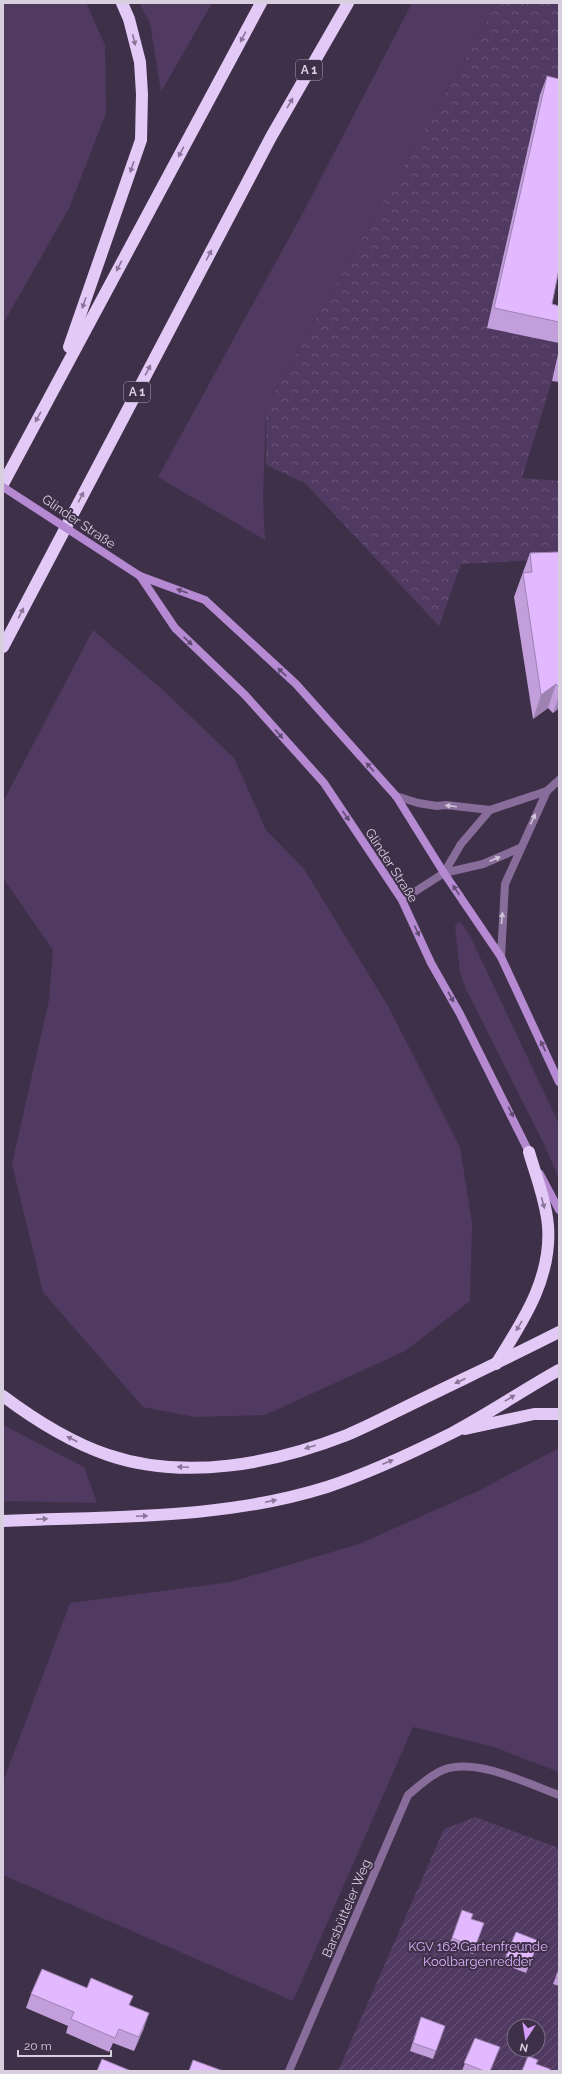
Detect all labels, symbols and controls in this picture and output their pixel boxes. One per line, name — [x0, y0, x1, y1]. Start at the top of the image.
one-way arrow — [240, 31, 246, 43]
one-way arrow — [132, 34, 138, 46]
road number: A 1 — [296, 60, 322, 80]
one-way arrow — [287, 97, 294, 109]
one-way arrow — [178, 146, 184, 158]
one-way arrow — [128, 162, 134, 174]
one-way arrow — [205, 249, 212, 261]
one-way arrow — [116, 260, 123, 272]
one-way arrow — [81, 298, 87, 310]
one-way arrow — [145, 364, 151, 376]
road number: A 1 — [124, 382, 150, 402]
one-way arrow — [34, 411, 41, 423]
street label: Glinder Straße — [39, 491, 118, 552]
one-way arrow — [78, 492, 84, 503]
one-way arrow — [175, 588, 187, 594]
one-way arrow — [18, 607, 24, 618]
one-way arrow — [183, 636, 193, 646]
one-way arrow — [277, 667, 287, 676]
one-way arrow — [274, 729, 283, 739]
one-way arrow — [366, 763, 375, 772]
one-way arrow — [445, 803, 457, 809]
one-way arrow — [342, 810, 350, 821]
one-way arrow — [530, 814, 536, 825]
street label: Glinder Straße — [362, 825, 421, 905]
one-way arrow — [490, 856, 502, 862]
one-way arrow — [452, 885, 460, 895]
one-way arrow — [499, 912, 506, 924]
one-way arrow — [414, 926, 420, 937]
one-way arrow — [447, 991, 454, 1003]
one-way arrow — [540, 1041, 546, 1052]
one-way arrow — [507, 1107, 514, 1118]
one-way arrow — [540, 1197, 546, 1209]
one-way arrow — [516, 1320, 523, 1332]
one-way arrow — [455, 1378, 466, 1384]
one-way arrow — [505, 1394, 515, 1402]
one-way arrow — [67, 1436, 78, 1443]
one-way arrow — [304, 1444, 316, 1450]
one-way arrow — [383, 1459, 394, 1465]
one-way arrow — [176, 1464, 189, 1470]
one-way arrow — [264, 1498, 277, 1504]
one-way arrow — [136, 1513, 149, 1519]
one-way arrow — [36, 1516, 48, 1523]
street label: Barsbütteler Weg — [319, 1857, 374, 1960]
park label: KGV 162 Gartenfreunde Koolbargenredder — [408, 1939, 548, 1969]
north arrow — [506, 2018, 546, 2058]
scale bar — [18, 2032, 111, 2058]
text: 20 m — [24, 2039, 52, 2053]
text: N — [519, 2040, 529, 2055]

